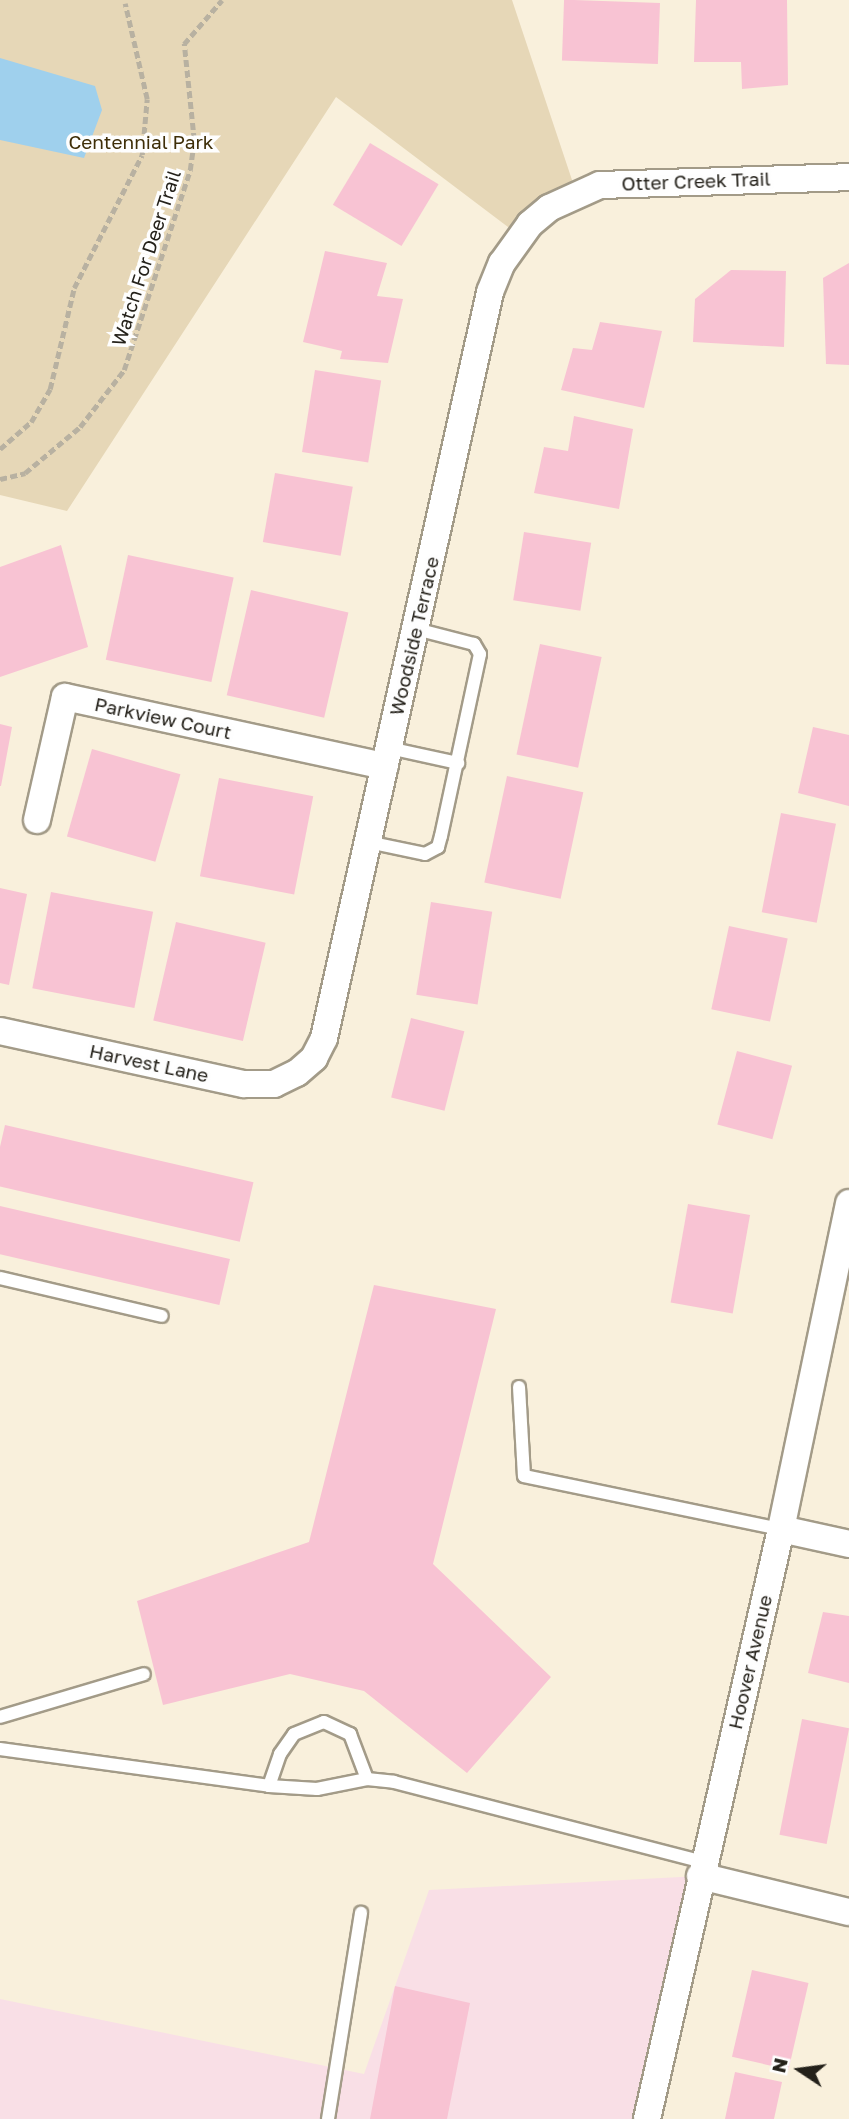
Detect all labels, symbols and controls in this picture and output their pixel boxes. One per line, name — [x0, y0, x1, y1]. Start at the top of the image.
park label: Centennial Park — [68, 131, 214, 153]
street label: Watch For Deer Trail — [107, 167, 185, 349]
street label: Otter Creek Trail — [621, 167, 771, 195]
street label: Woodside Terrace — [385, 554, 443, 718]
street label: Parkview Court — [93, 692, 233, 744]
street label: Harvest Lane — [87, 1039, 211, 1087]
street label: Hoover Avenue — [723, 1593, 777, 1731]
north arrow — [765, 2035, 835, 2105]
text: N — [766, 2056, 792, 2075]

